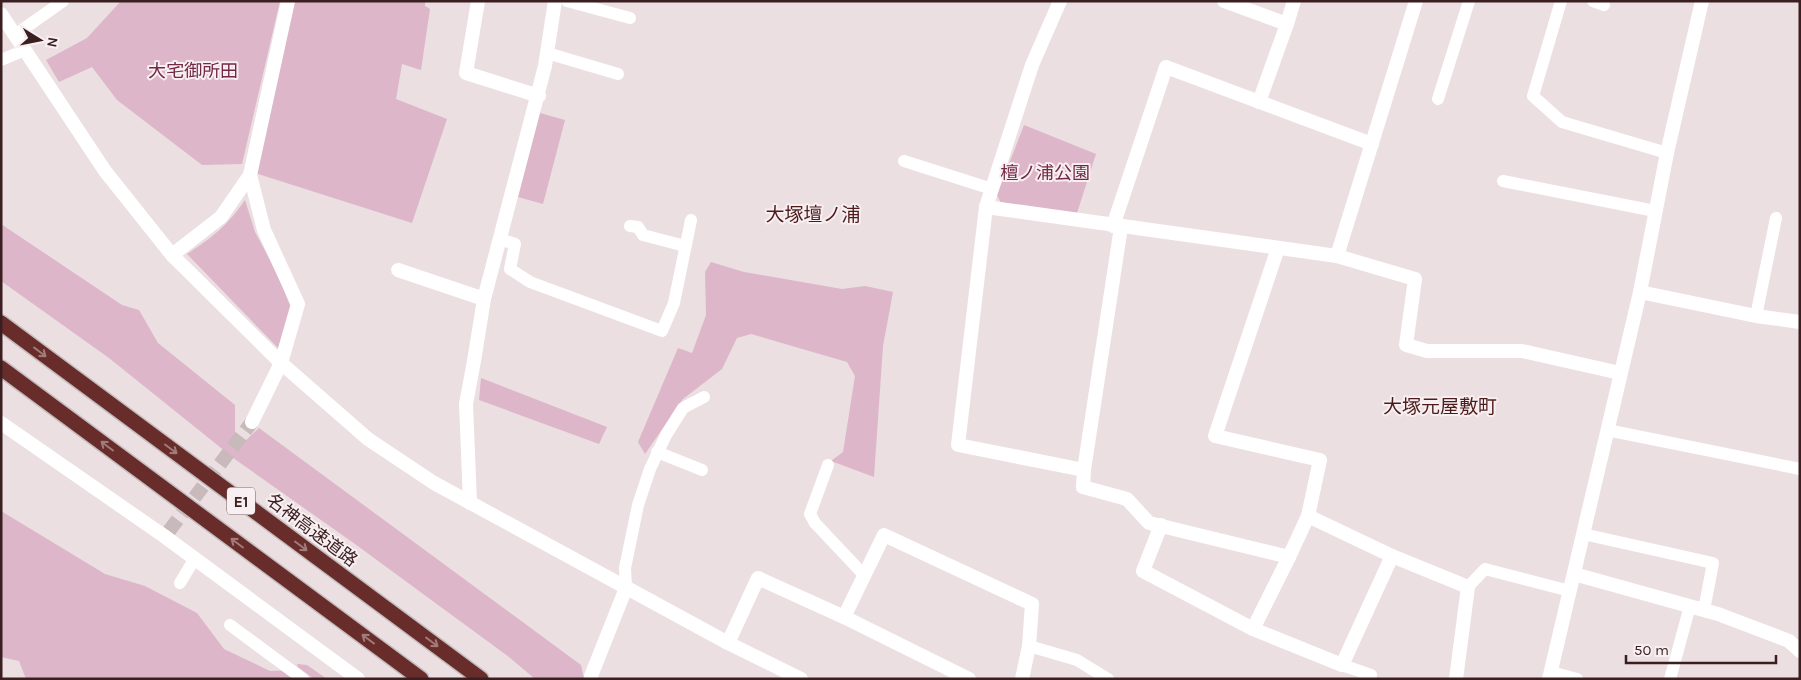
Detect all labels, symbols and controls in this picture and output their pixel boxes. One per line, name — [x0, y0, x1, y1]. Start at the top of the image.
north arrow — [15, 15, 65, 65]
text: N — [43, 36, 62, 49]
park label: 大宅御所田 — [148, 60, 238, 82]
park label: 檀ノ浦公園 — [1000, 162, 1090, 184]
district label: 大塚壇ノ浦 — [765, 204, 861, 226]
one-way arrow — [33, 347, 47, 357]
district label: 大塚元屋敷町 — [1383, 396, 1497, 418]
one-way arrow — [100, 441, 114, 451]
one-way arrow — [164, 444, 178, 454]
road number: E1 — [227, 488, 255, 514]
street label: 名神高速道路 — [262, 489, 362, 571]
one-way arrow — [231, 537, 244, 548]
one-way arrow — [294, 540, 307, 551]
scale bar — [1626, 632, 1776, 664]
one-way arrow — [362, 634, 375, 645]
one-way arrow — [425, 637, 438, 648]
text: 50 m — [1634, 641, 1669, 659]

